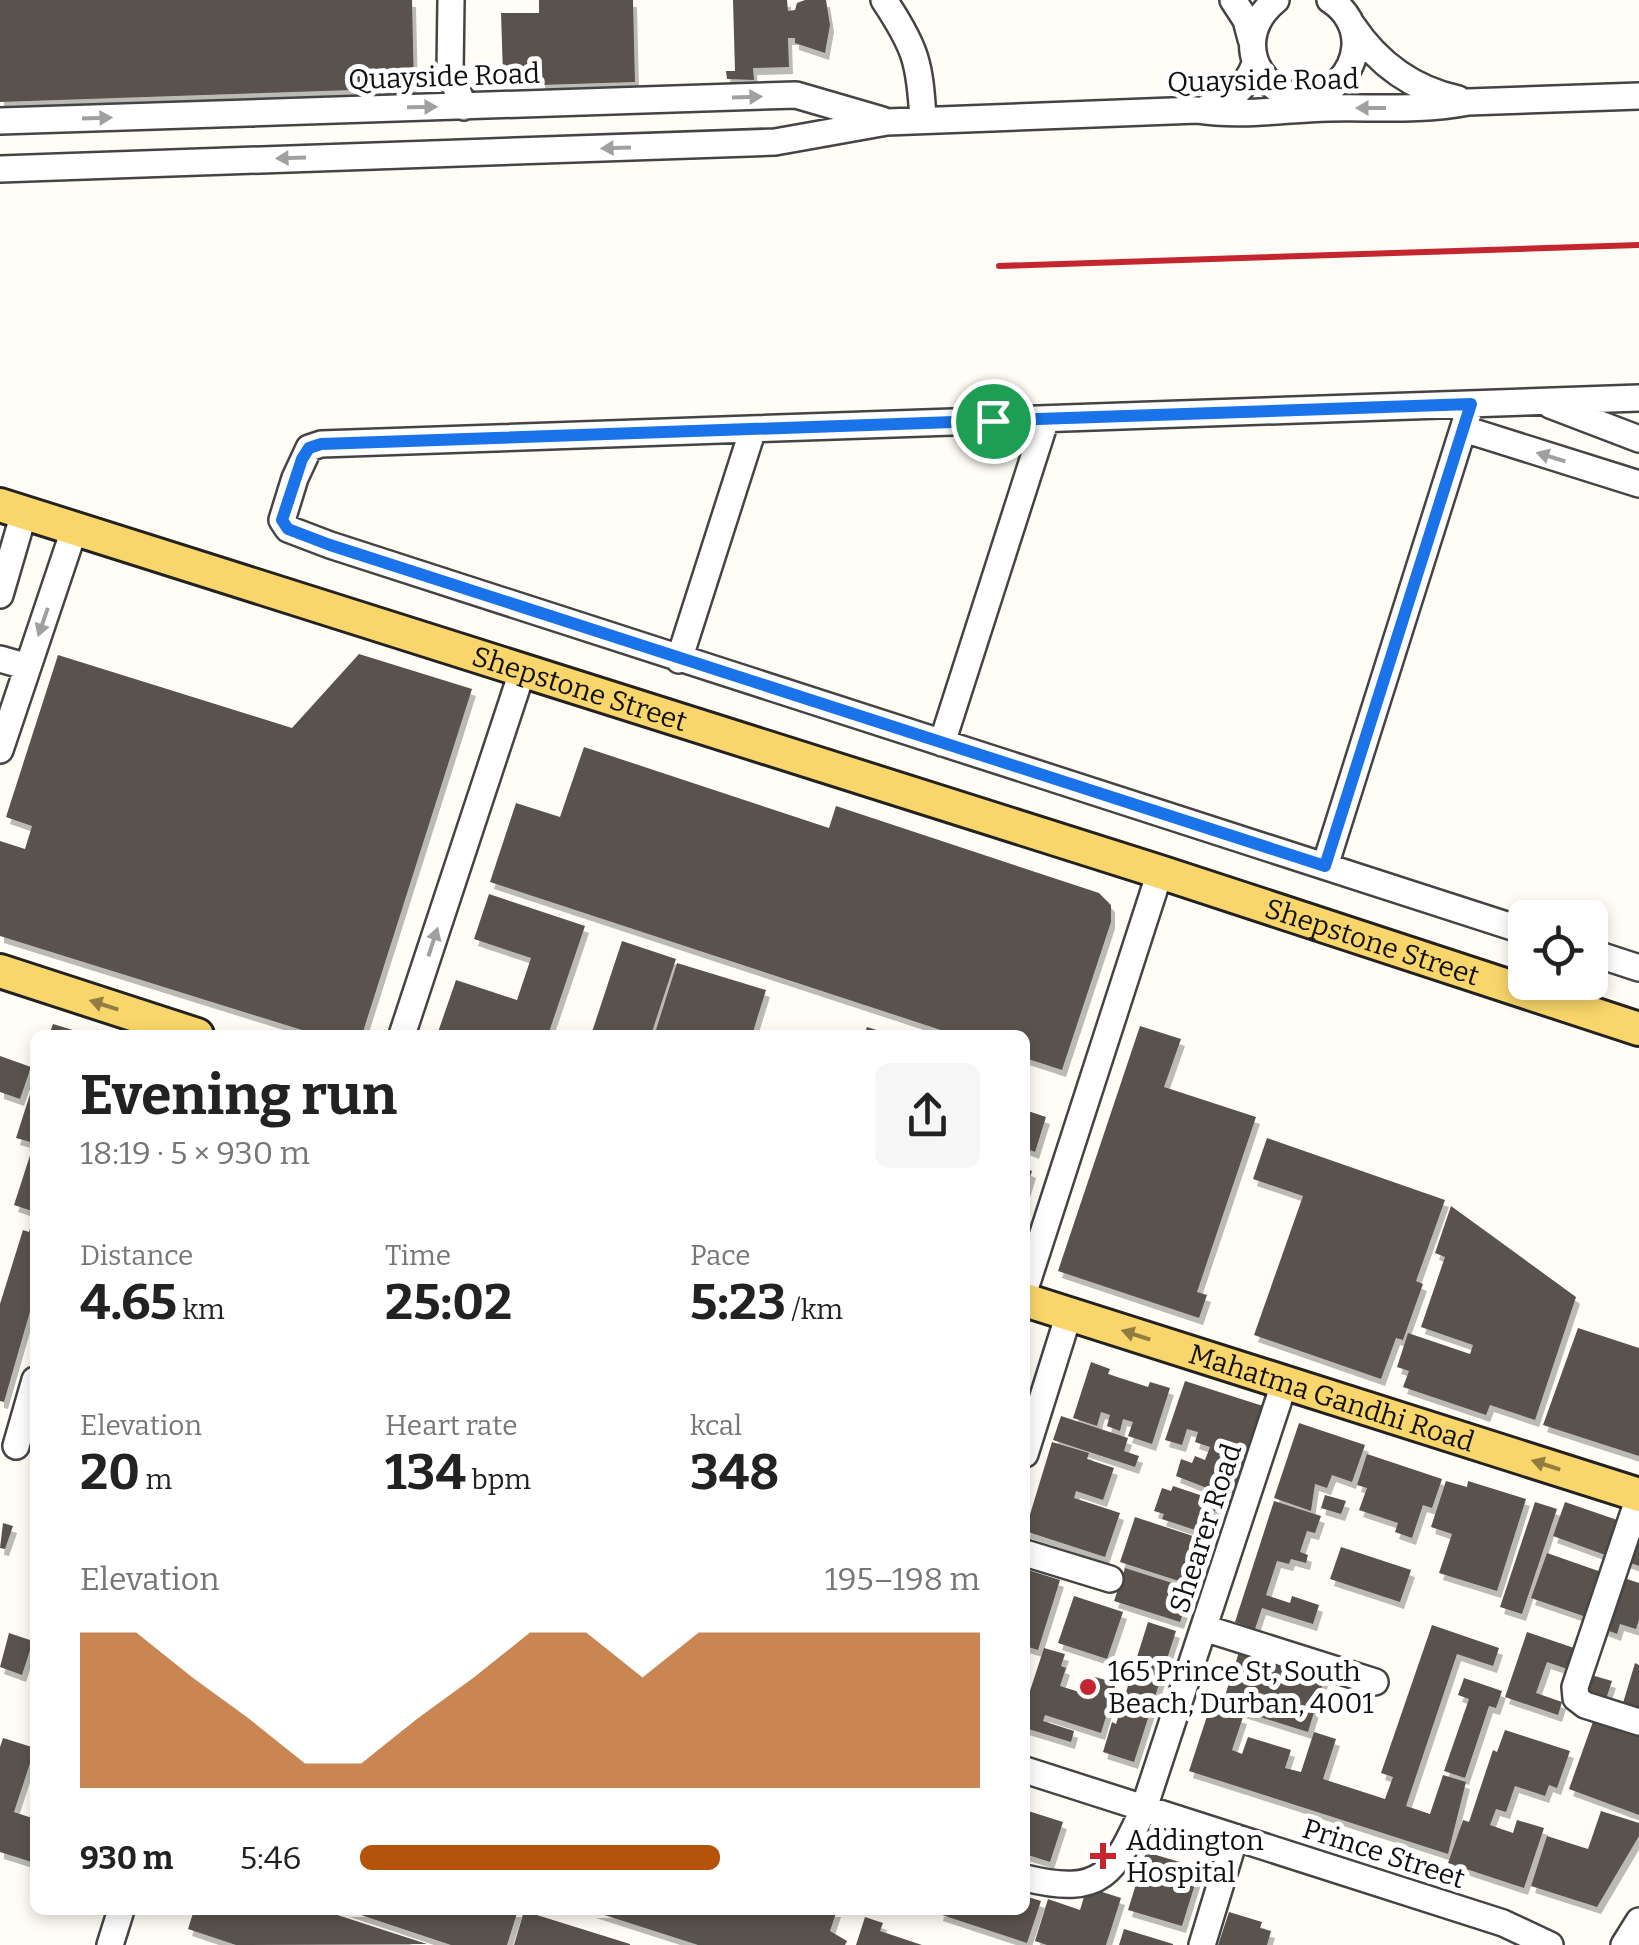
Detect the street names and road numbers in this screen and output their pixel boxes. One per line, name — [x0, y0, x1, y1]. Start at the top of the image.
street label: Quayside Road — [348, 57, 540, 96]
street label: Quayside Road — [1167, 62, 1359, 99]
street label: Shepstone Street — [468, 639, 691, 738]
street label: Shepstone Street — [1261, 892, 1483, 992]
street label: Mahatma Gandhi Road — [1185, 1337, 1479, 1459]
street label: Shearer Road — [1163, 1440, 1248, 1617]
street label: Prince Street — [1299, 1812, 1469, 1895]

